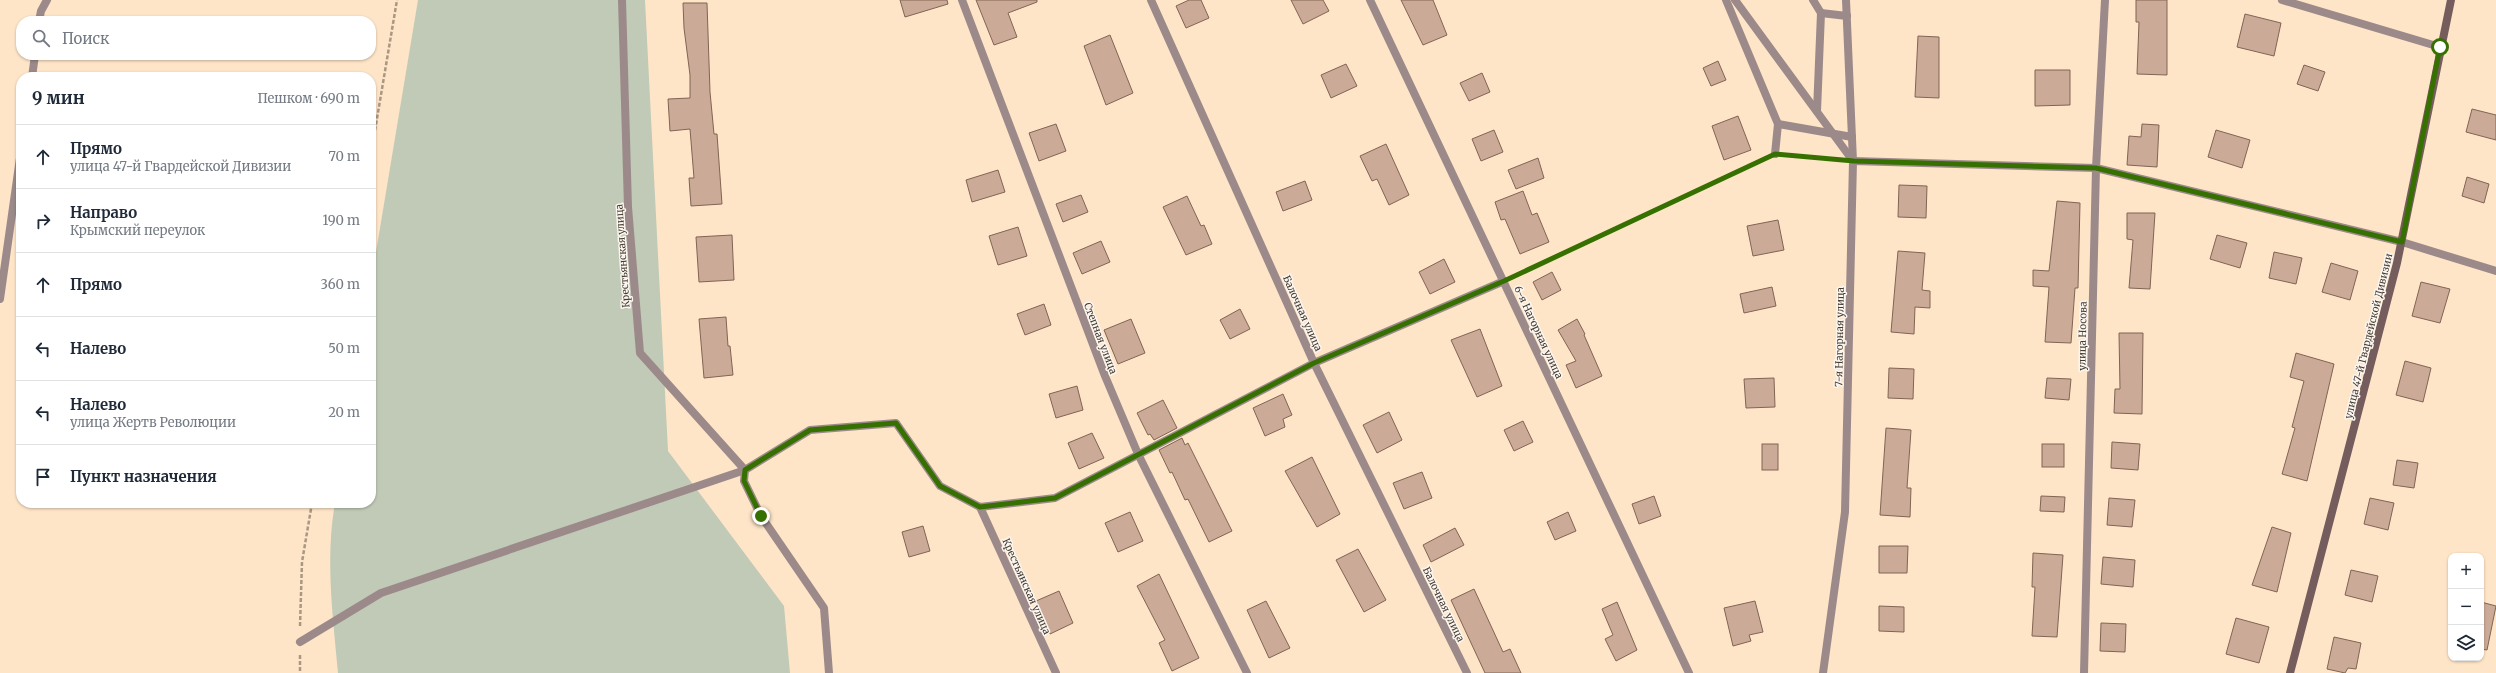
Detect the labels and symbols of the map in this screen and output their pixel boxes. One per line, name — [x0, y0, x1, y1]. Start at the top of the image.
route start — [2431, 38, 2449, 56]
street label: Крестьянская улица — [612, 203, 633, 308]
street label: улица 47-й Гвардейской Дивизии — [2342, 252, 2395, 420]
street label: Балочная улица — [1280, 273, 1325, 354]
street label: 6-я Нагорная улица — [1511, 284, 1566, 381]
street label: 7-я Нагорная улица — [1832, 286, 1847, 387]
street label: Степная улица — [1081, 301, 1120, 376]
street label: улица Носова — [2075, 301, 2090, 371]
route end — [752, 507, 770, 525]
street label: Крестьянская улица — [999, 536, 1054, 637]
street label: Балочная улица — [1420, 565, 1468, 644]

